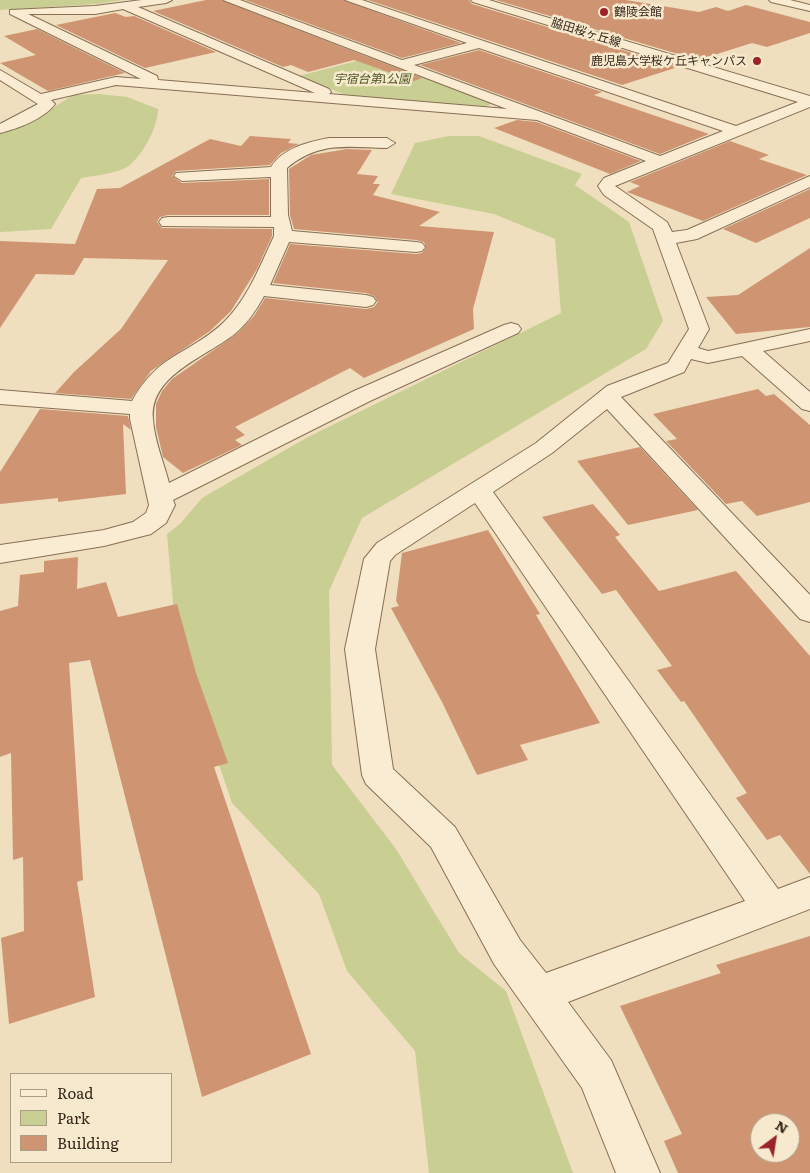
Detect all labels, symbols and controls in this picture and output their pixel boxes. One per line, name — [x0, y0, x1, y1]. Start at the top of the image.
place label: 鶴陵会館 — [614, 5, 662, 19]
marker: 鶴陵会館 — [598, 6, 610, 18]
street label: 脇田桜ヶ丘線 — [549, 16, 623, 50]
place label: 鹿児島大学桜ケ丘キャンパス — [591, 54, 747, 68]
marker: 鹿児島大学桜ケ丘キャンパス — [751, 55, 763, 67]
park label: 宇宿台第1公園 — [334, 72, 410, 86]
legend — [10, 1073, 172, 1163]
text: Road — [57, 1081, 93, 1104]
text: Park — [57, 1106, 90, 1129]
north arrow — [750, 1113, 800, 1163]
text: N — [772, 1114, 792, 1138]
text: Building — [57, 1131, 119, 1154]

